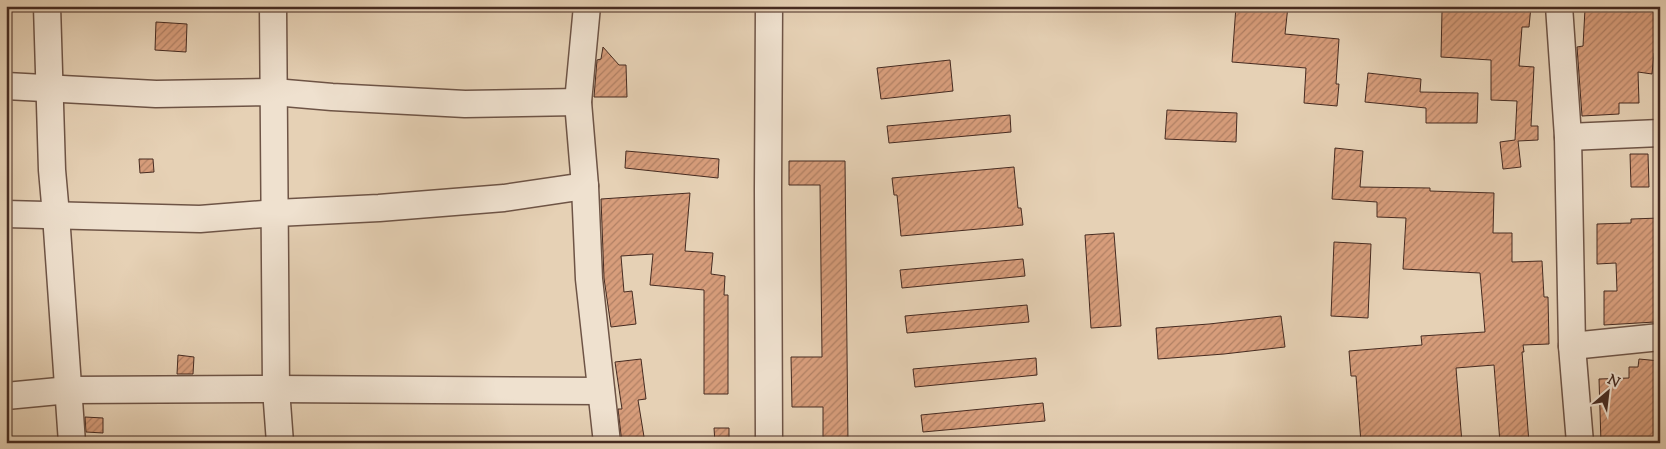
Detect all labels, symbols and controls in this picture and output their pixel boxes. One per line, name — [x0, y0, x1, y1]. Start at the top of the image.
north arrow — [1584, 366, 1634, 416]
text: N — [1604, 371, 1623, 394]

